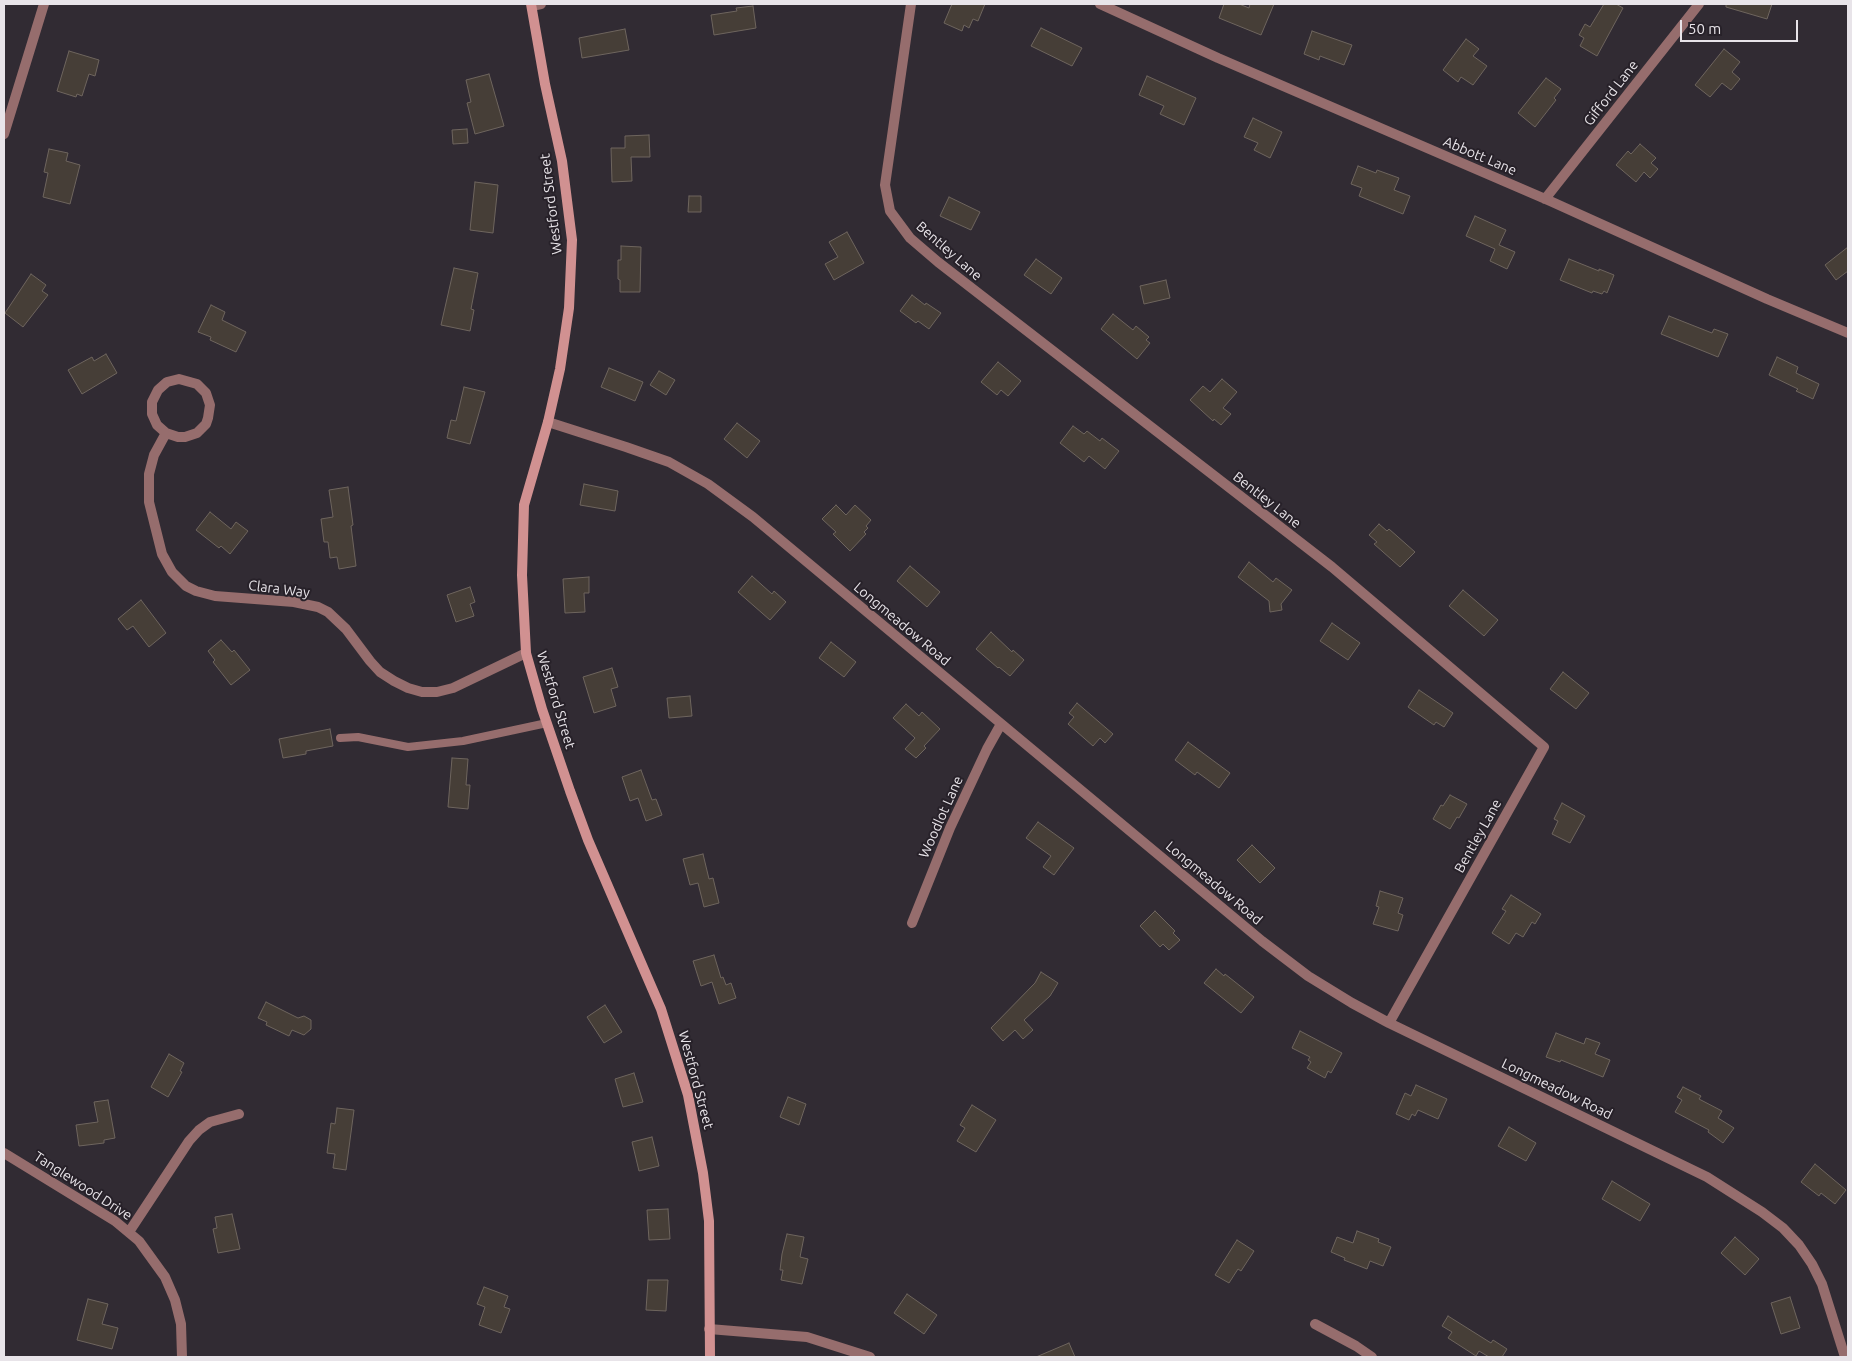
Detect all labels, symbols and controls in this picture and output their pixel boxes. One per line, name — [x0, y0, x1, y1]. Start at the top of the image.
scale bar — [1682, 10, 1800, 42]
text: 50 m — [1688, 20, 1721, 37]
street label: Gifford Lane — [1580, 57, 1642, 129]
street label: Abbott Lane — [1441, 133, 1519, 179]
street label: Westford Street — [536, 153, 566, 255]
street label: Bentley Lane — [913, 218, 985, 284]
street label: Bentley Lane — [1230, 468, 1304, 532]
street label: Clara Way — [247, 577, 311, 601]
street label: Longmeadow Road — [850, 579, 954, 669]
street label: Westford Street — [533, 649, 579, 751]
street label: Woodlot Lane — [915, 773, 967, 861]
street label: Bentley Lane — [1451, 796, 1505, 876]
street label: Longmeadow Road — [1162, 838, 1266, 928]
street label: Westford Street — [675, 1029, 717, 1131]
street label: Longmeadow Road — [1499, 1055, 1615, 1123]
street label: Tanglewood Drive — [31, 1148, 135, 1224]

